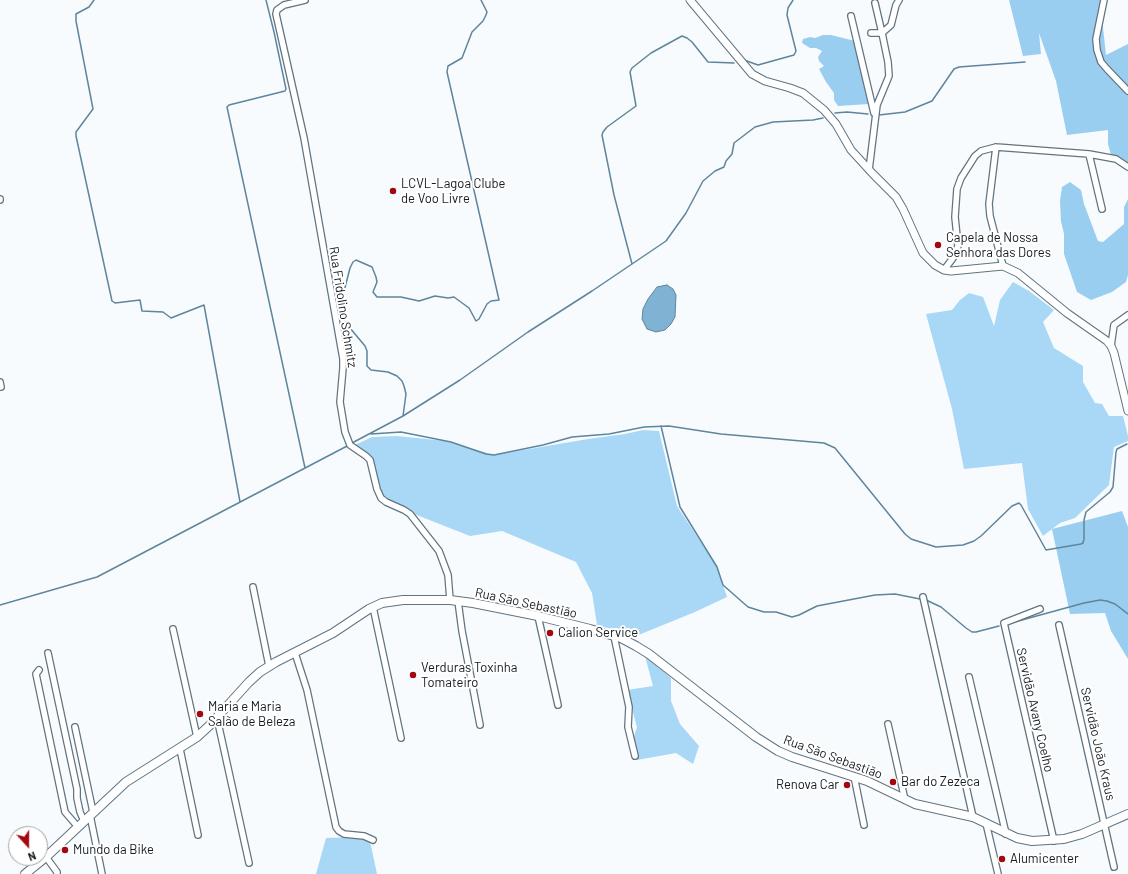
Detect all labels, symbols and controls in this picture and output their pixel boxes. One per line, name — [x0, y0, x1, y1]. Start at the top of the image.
place label: LCVL-Lagoa Clube de Voo Livre — [401, 176, 505, 207]
marker: LCVL-Lagoa Clube de Voo Livre — [388, 186, 398, 196]
place label: Capela de Nossa Senhora das Dores — [946, 230, 1051, 261]
marker: Capela de Nossa Senhora das Dores — [933, 240, 943, 250]
street label: Rua Fridolino Schmitz — [326, 245, 360, 369]
street label: Rua São Sebastião — [473, 585, 579, 621]
place label: Calion Service — [558, 625, 638, 641]
marker: Calion Service — [545, 628, 555, 638]
street label: Servidão Avany Coelho — [1013, 646, 1057, 774]
place label: Verduras Toxinha Tomateiro — [421, 660, 517, 691]
marker: Verduras Toxinha Tomateiro — [408, 670, 418, 680]
street label: Servidão João Kraus — [1077, 686, 1119, 802]
place label: Maria e Maria Salão de Beleza — [208, 699, 295, 730]
marker: Maria e Maria Salão de Beleza — [195, 709, 205, 719]
street label: Rua São Sebastião — [781, 732, 885, 782]
place label: Bar do Zezeca — [901, 774, 980, 790]
place label: Renova Car — [776, 777, 839, 793]
marker: Bar do Zezeca — [888, 777, 898, 787]
marker: Renova Car — [842, 780, 852, 790]
north arrow — [8, 826, 48, 866]
place label: Mundo da Bike — [73, 842, 154, 858]
marker: Mundo da Bike — [60, 845, 70, 855]
text: N — [26, 849, 38, 864]
place label: Alumicenter — [1010, 851, 1079, 867]
marker: Alumicenter — [997, 854, 1007, 864]

